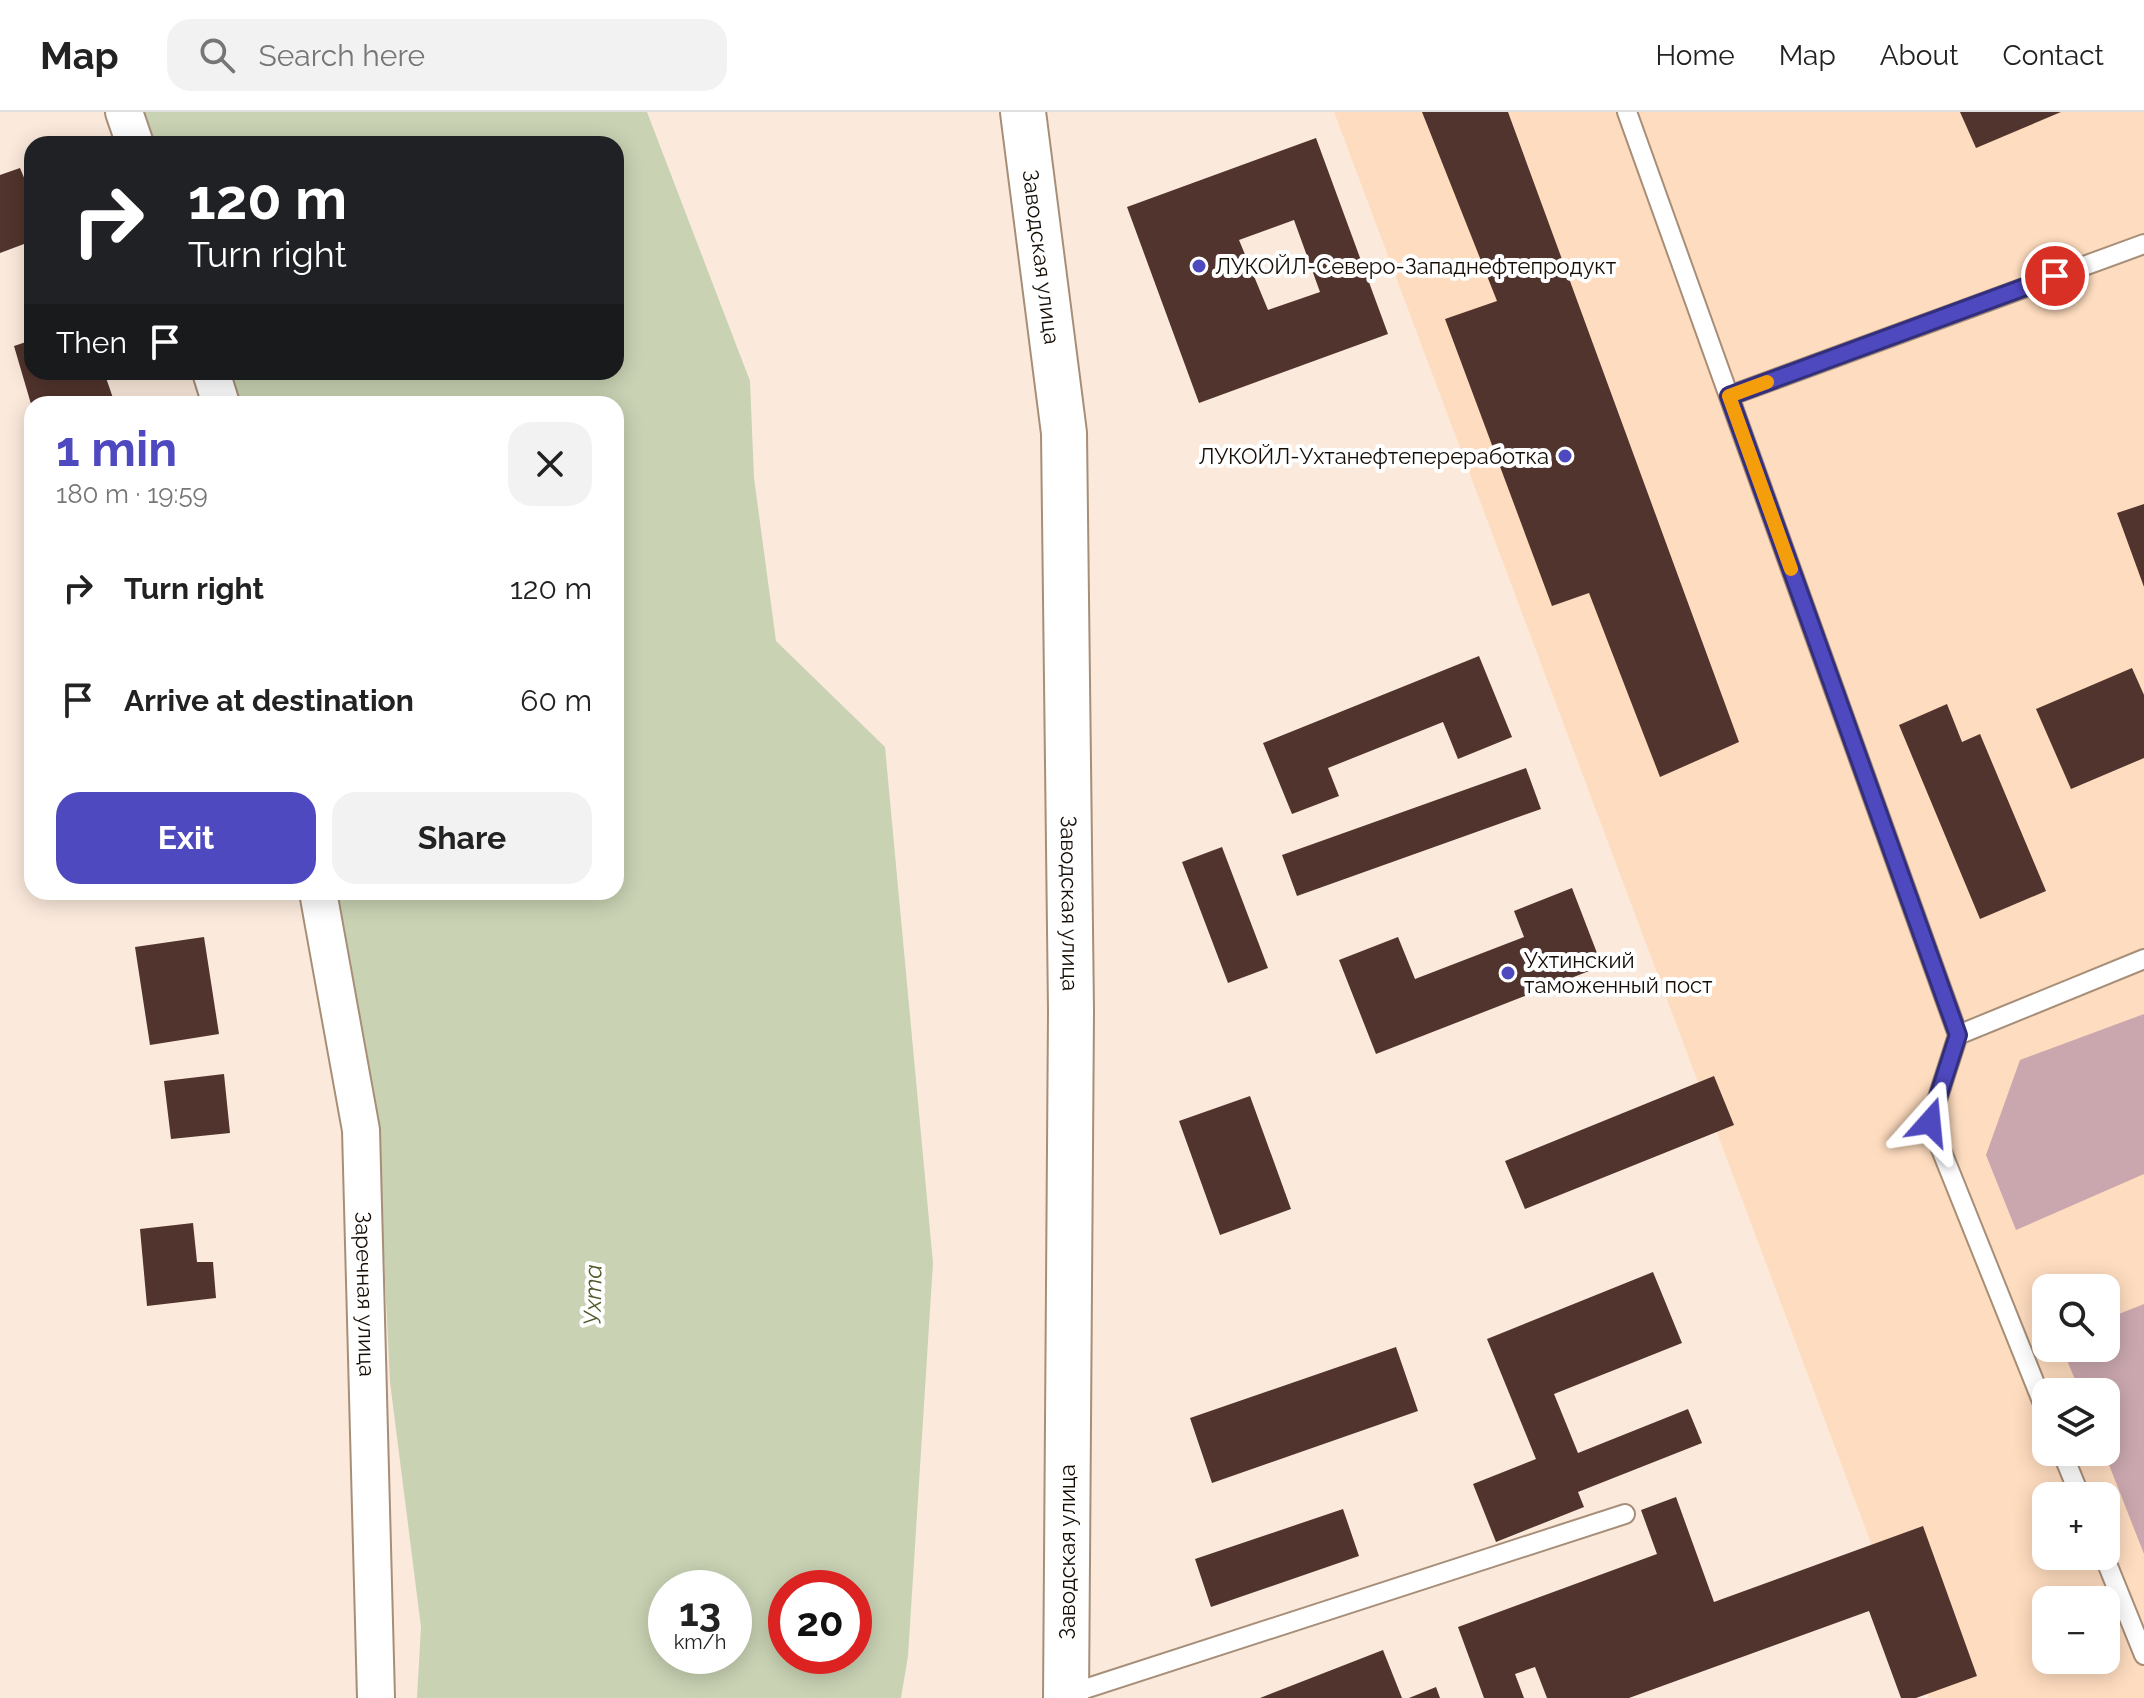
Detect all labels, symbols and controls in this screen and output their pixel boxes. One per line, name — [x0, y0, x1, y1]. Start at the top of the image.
search box — [167, 19, 727, 91]
text: Map — [40, 33, 119, 78]
icon: search — [195, 33, 239, 77]
text: Search here — [259, 38, 425, 73]
text: Home — [1655, 39, 1735, 72]
text: Map — [1779, 39, 1836, 72]
text: About — [1880, 39, 1959, 72]
text: Contact — [2003, 39, 2104, 72]
text: 120 m — [188, 166, 347, 232]
icon: right — [56, 168, 160, 272]
street label: Заводская улица — [1017, 168, 1066, 346]
text: Turn right — [188, 233, 347, 275]
pin — [2021, 242, 2089, 310]
place label: ЛУКОЙЛ-Северо-Западнефтепродукт — [1215, 253, 1617, 279]
icon: arrive — [2033, 254, 2077, 298]
marker: ЛУКОЙЛ-Северо-Западнефтепродукт — [1190, 257, 1208, 275]
icon: arrive — [143, 320, 187, 364]
text: Then — [56, 325, 127, 360]
text: 1 min — [56, 421, 177, 477]
button: close — [508, 422, 592, 506]
place label: ЛУКОЙЛ-Ухтанефтепереработка — [1198, 443, 1549, 469]
marker: ЛУКОЙЛ-Ухтанефтепереработка — [1556, 447, 1574, 465]
text: 180 m · 19:59 — [56, 479, 208, 509]
icon: right — [56, 566, 100, 610]
text: Turn right — [124, 571, 264, 606]
text: 120 m — [510, 571, 592, 606]
icon: arrive — [56, 678, 100, 722]
text: Arrive at destination — [124, 683, 414, 718]
text: 60 m — [520, 683, 592, 718]
button: Exit — [56, 792, 316, 884]
button: Share — [332, 792, 592, 884]
street label: Заводская улица — [1056, 815, 1084, 991]
place label: Ухтинский таможенный пост — [1524, 947, 1713, 998]
marker: Ухтинский таможенный пост — [1499, 964, 1517, 982]
position arrow — [1888, 1080, 1972, 1164]
street label: Заречная улица — [350, 1211, 381, 1377]
water label: Ухта — [577, 1264, 608, 1326]
map controls — [2032, 1274, 2120, 1674]
button: search — [2032, 1274, 2120, 1362]
button: layers — [2032, 1378, 2120, 1466]
street label: Заводская улица — [1054, 1464, 1080, 1640]
button: + — [2032, 1482, 2120, 1570]
speed limit sign: 20 — [768, 1570, 872, 1674]
button: − — [2032, 1586, 2120, 1674]
text: 13 — [679, 1588, 721, 1635]
text: km/h — [674, 1630, 726, 1654]

